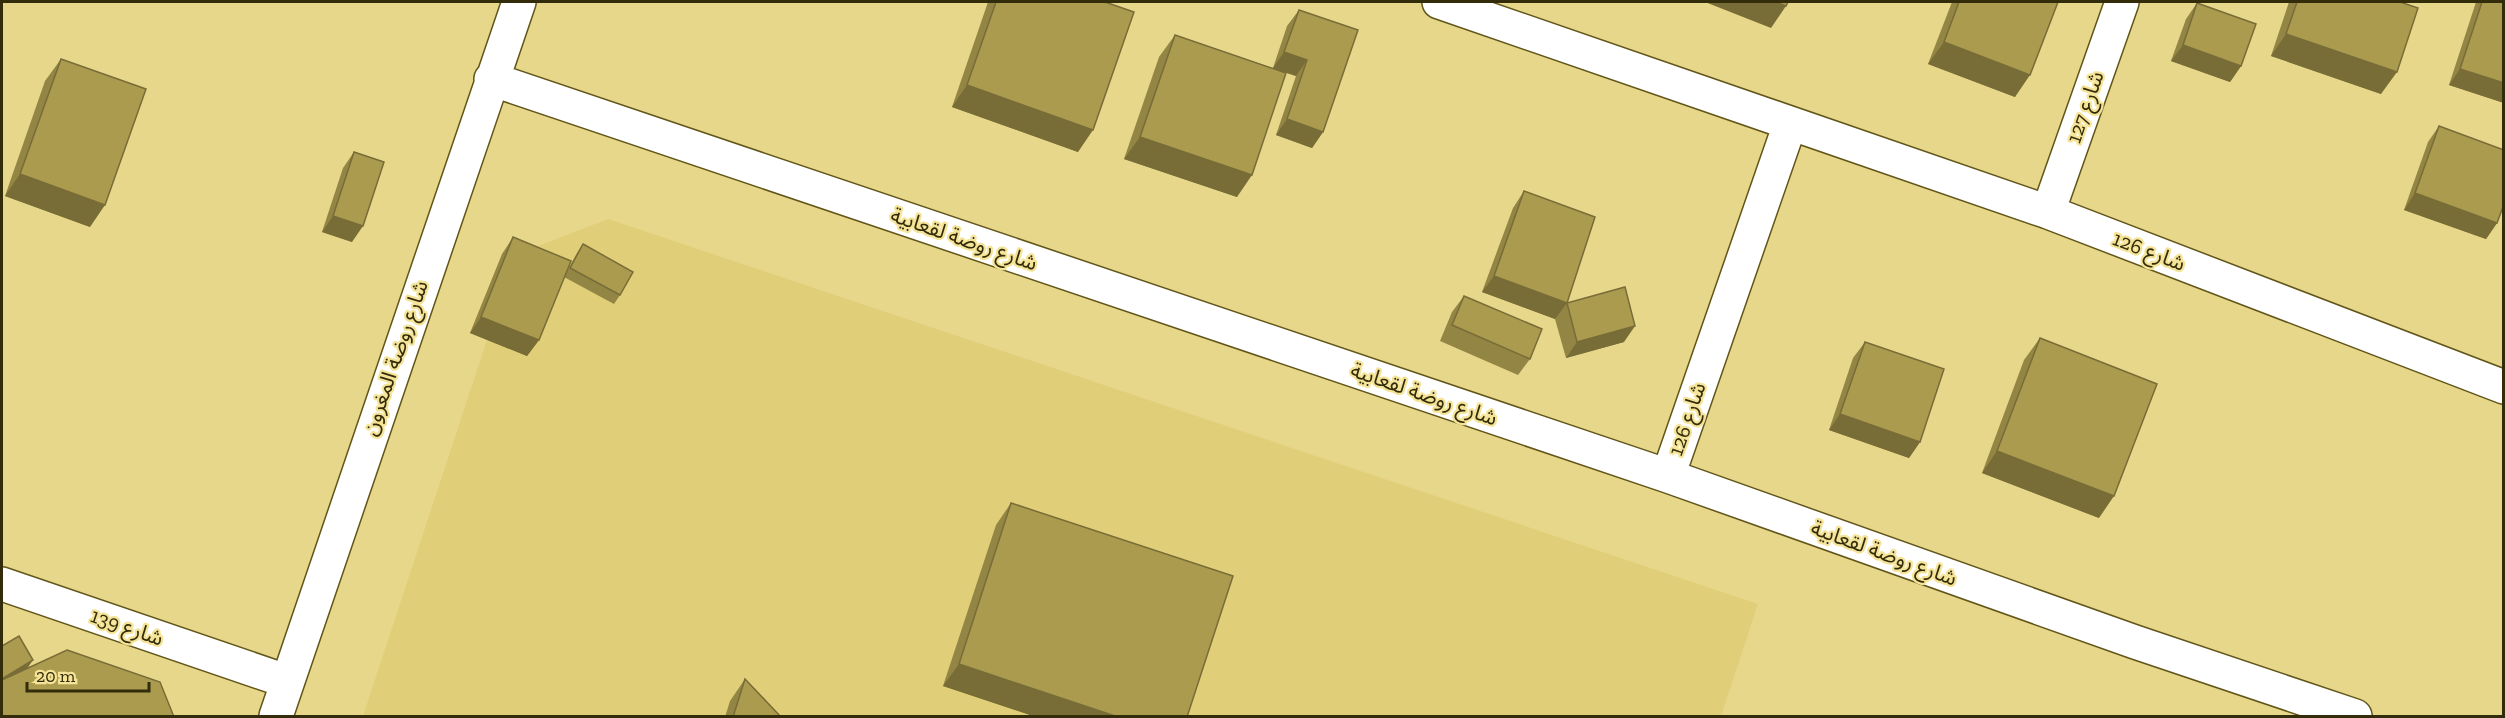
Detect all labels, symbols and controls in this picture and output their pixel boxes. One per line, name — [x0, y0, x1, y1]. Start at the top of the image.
street label: شارع 127 — [2061, 68, 2111, 147]
street label: شارع روضة لقعابية — [887, 202, 1041, 278]
street label: شارع 126 — [2108, 225, 2189, 279]
street label: شارع روضة المغرون — [356, 277, 436, 440]
street label: شارع روضة لقعابية — [1347, 357, 1501, 433]
street label: شارع 126 — [1662, 379, 1714, 460]
street label: شارع روضة لقعابية — [1807, 515, 1960, 593]
street label: شارع 139 — [87, 602, 167, 653]
scale bar — [27, 655, 148, 693]
text: 20 m — [36, 665, 76, 687]

